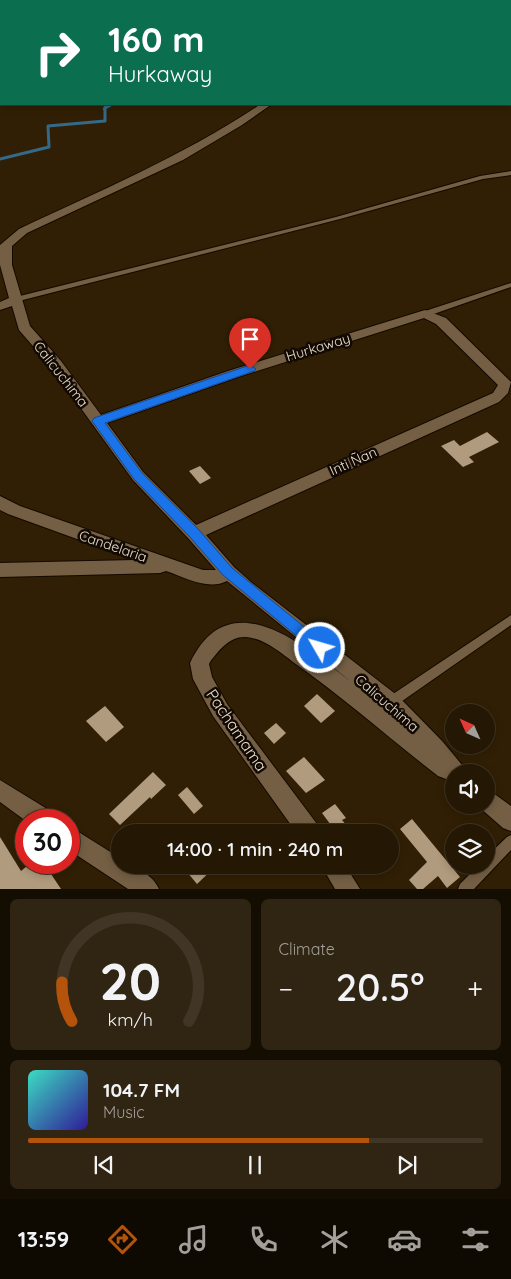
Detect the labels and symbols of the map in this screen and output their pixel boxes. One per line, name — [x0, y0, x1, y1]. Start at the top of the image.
pin — [229, 318, 271, 369]
street label: Hurkaway — [284, 329, 352, 365]
street label: Calicuchima — [30, 338, 92, 410]
street label: Inti Ñan — [327, 443, 379, 479]
street label: Candelaria — [77, 526, 149, 566]
position arrow — [293, 621, 345, 673]
street label: Calicuchima — [351, 670, 423, 736]
street label: Pachamama — [202, 685, 272, 775]
north arrow — [445, 704, 495, 754]
speed limit sign: 30 — [15, 809, 80, 874]

